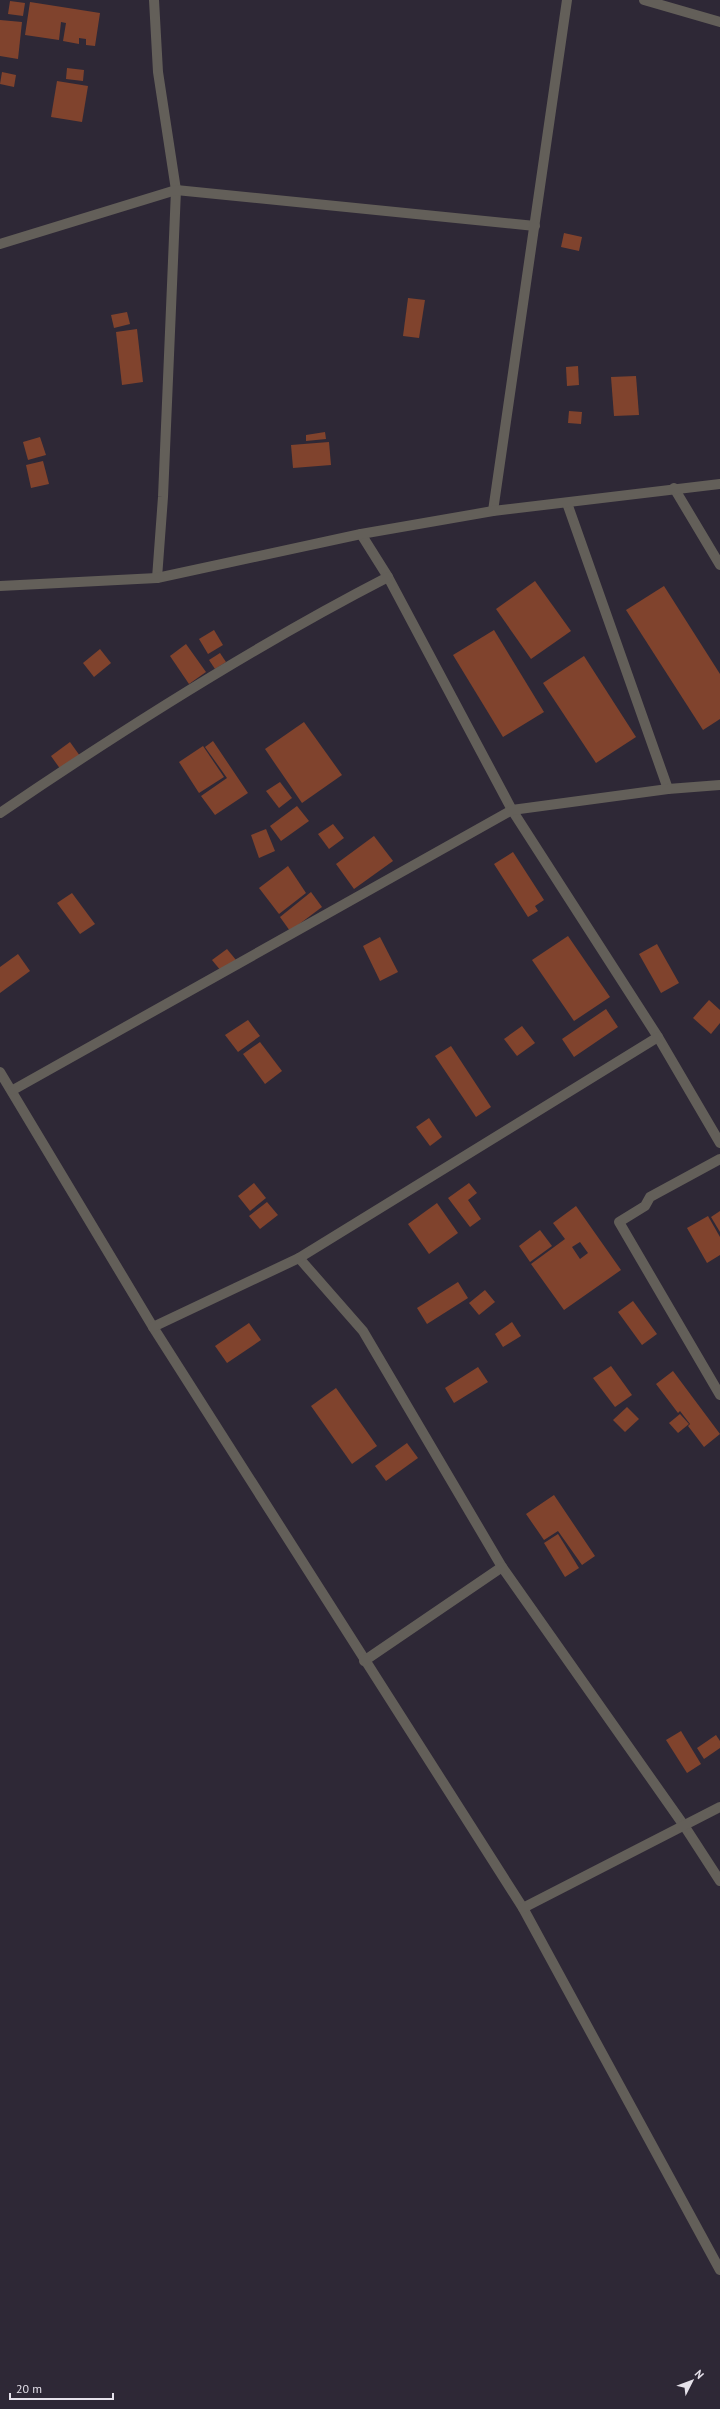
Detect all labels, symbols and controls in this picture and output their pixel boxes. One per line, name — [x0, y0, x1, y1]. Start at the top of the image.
north arrow — [672, 2361, 712, 2401]
text: N — [692, 2367, 707, 2382]
scale bar — [10, 2375, 113, 2401]
text: 20 m — [16, 2381, 42, 2396]

